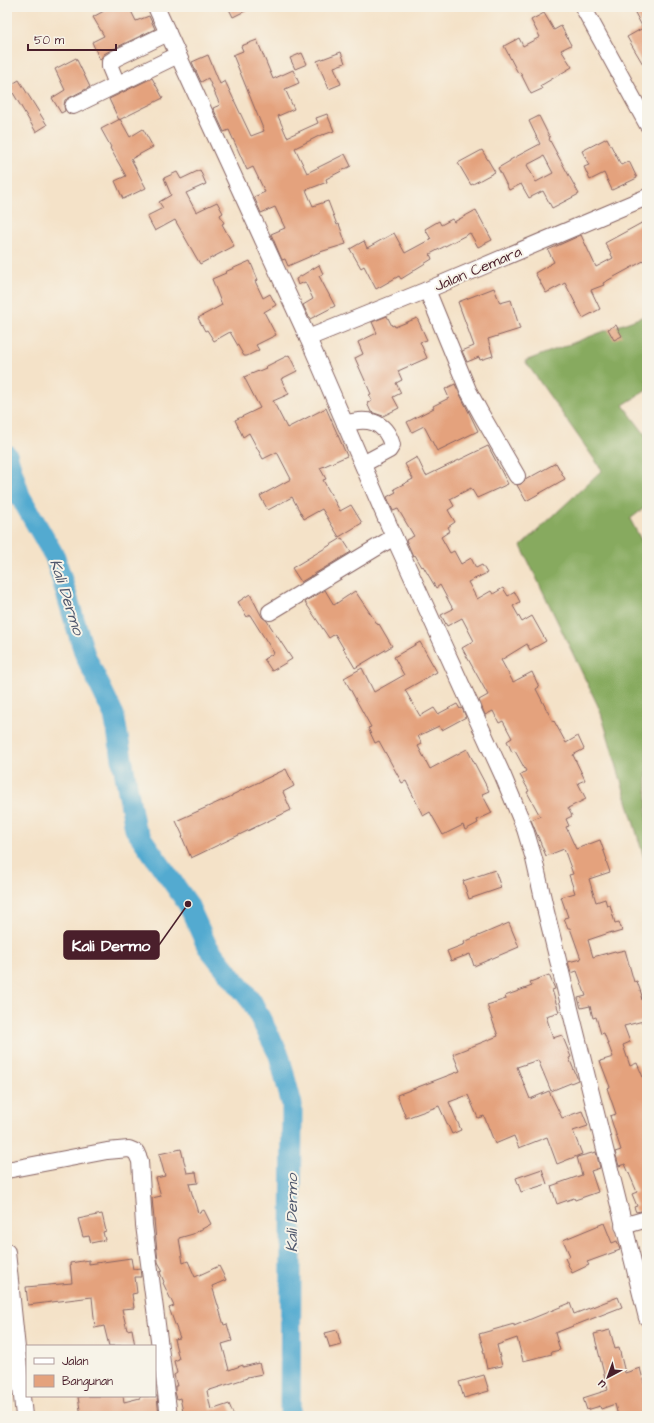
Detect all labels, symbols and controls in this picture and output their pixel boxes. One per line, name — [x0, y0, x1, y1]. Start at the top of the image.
scale bar — [28, 26, 116, 52]
text: 50 m — [34, 32, 65, 49]
street label: Jalan Cemara — [431, 241, 525, 297]
water label: Kali Dermo — [44, 556, 90, 639]
callout: Kali Dermo — [64, 931, 159, 959]
text: Kali Dermo — [72, 935, 151, 957]
water label: Kali Dermo — [281, 1173, 303, 1252]
legend — [26, 1345, 156, 1397]
text: Jalan — [62, 1353, 88, 1370]
north arrow — [588, 1357, 628, 1397]
text: Bangunan — [62, 1373, 113, 1391]
text: U — [595, 1376, 610, 1393]

